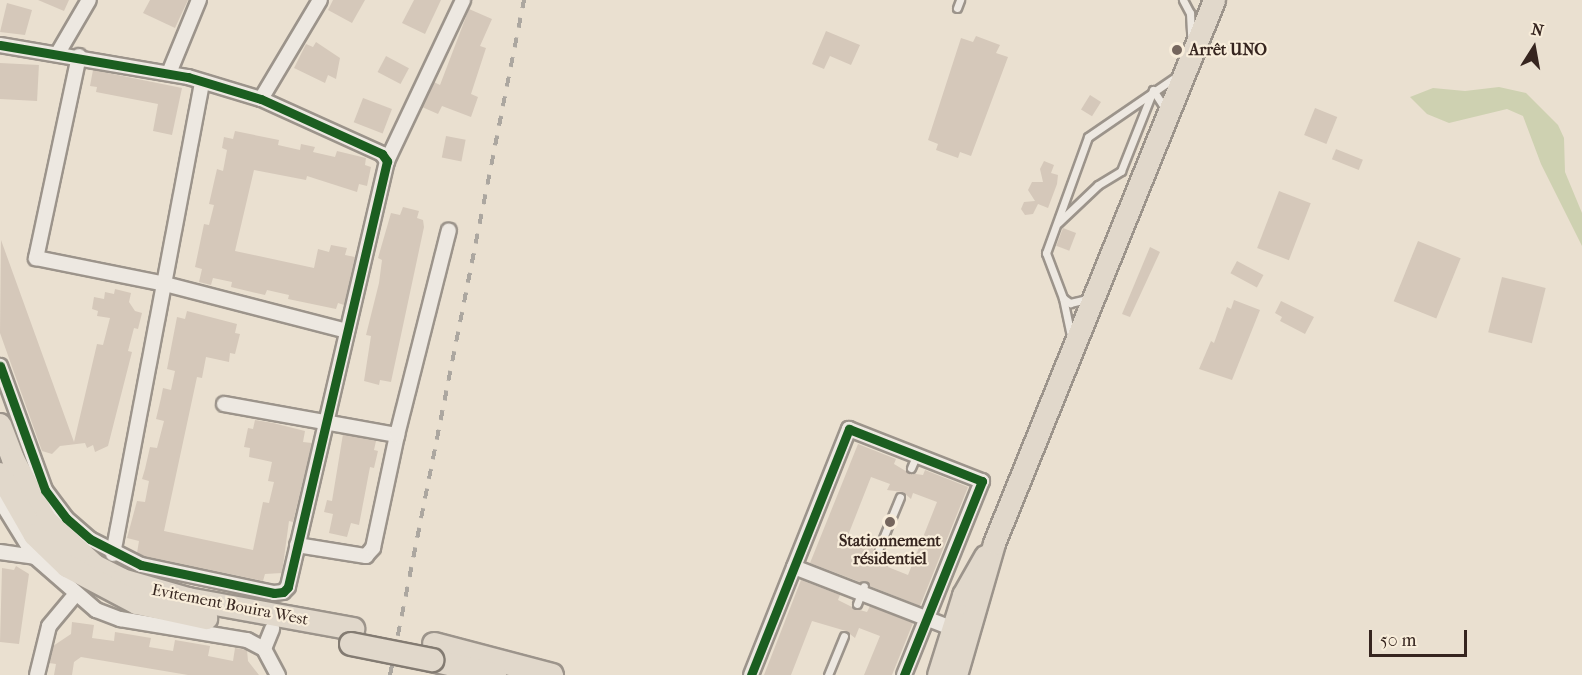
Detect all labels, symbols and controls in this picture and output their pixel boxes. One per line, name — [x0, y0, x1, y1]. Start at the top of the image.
north arrow — [1504, 18, 1564, 78]
text: N — [1530, 19, 1545, 40]
place label: Arrêt UNO — [1189, 40, 1267, 60]
marker: Arrêt UNO — [1170, 43, 1184, 57]
marker: Stationnement résidentiel — [883, 515, 897, 529]
place label: Stationnement résidentiel — [839, 531, 941, 569]
street label: Evitement Bouira West — [150, 580, 310, 630]
scale bar — [1372, 618, 1470, 656]
text: 50 m — [1380, 630, 1416, 651]

